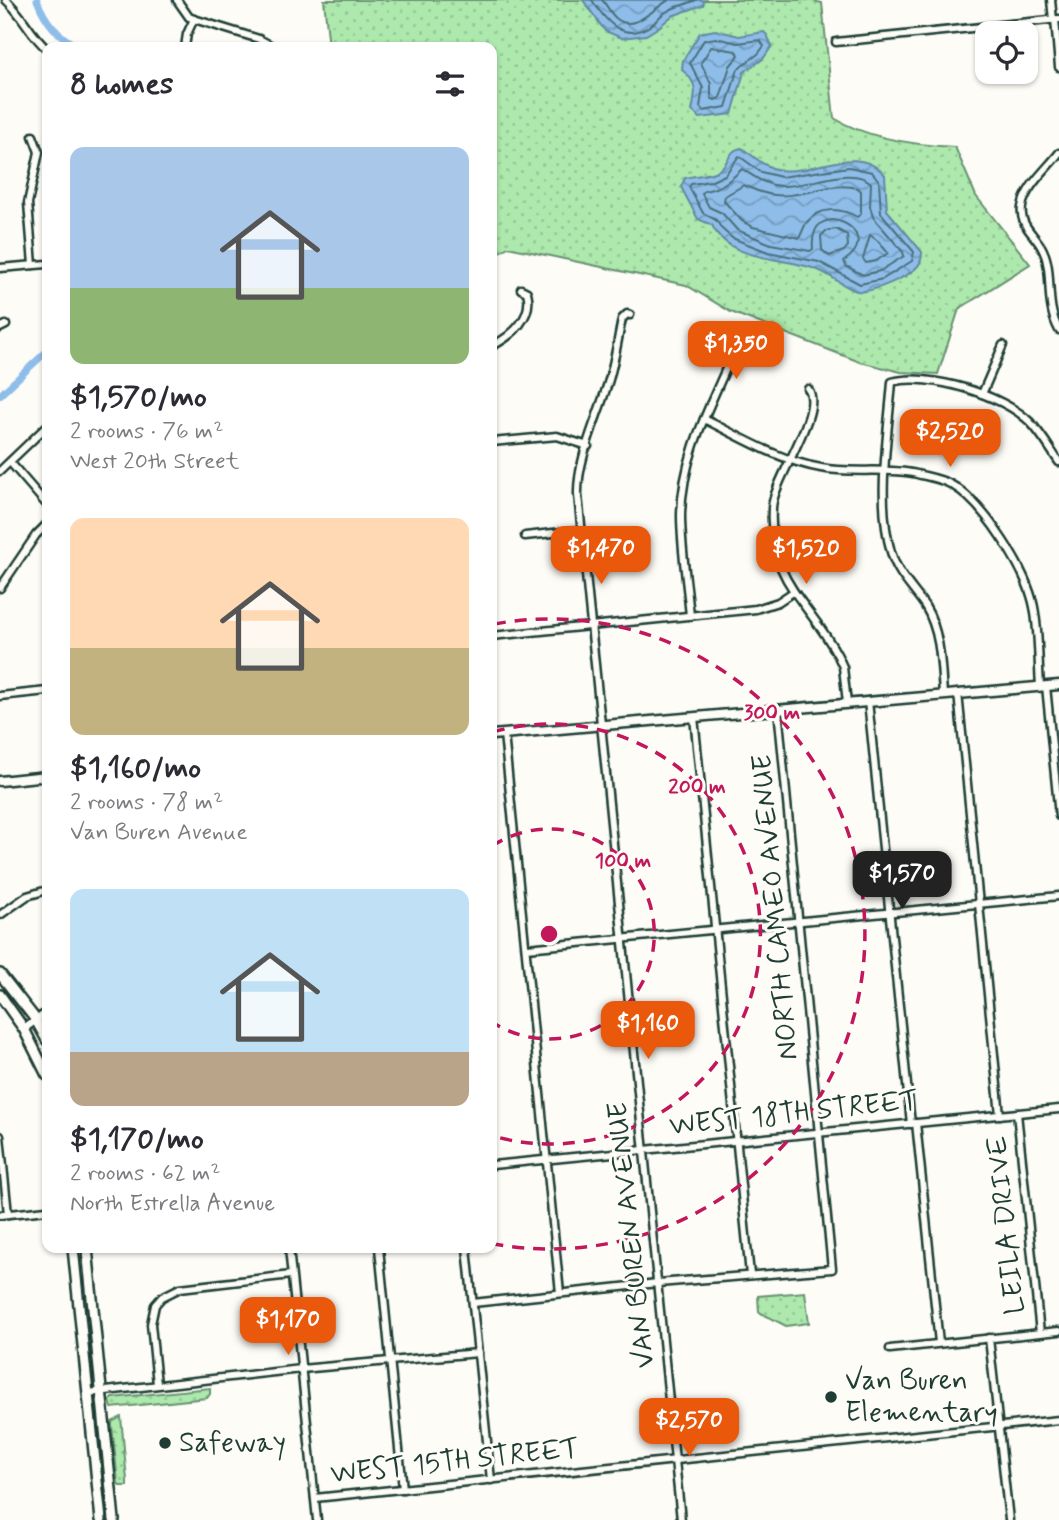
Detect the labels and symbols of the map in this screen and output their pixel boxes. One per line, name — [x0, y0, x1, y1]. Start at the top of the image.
pin: $1,350 — [679, 322, 793, 381]
pin: $2,520 — [893, 410, 1007, 469]
pin: $1,470 — [544, 526, 658, 586]
pin: $1,520 — [749, 526, 863, 586]
text: 300 m — [744, 699, 801, 727]
street label: NORTH CAMEO AVENUE — [744, 752, 808, 1062]
text: 200 m — [668, 773, 726, 801]
text: 100 m — [595, 847, 651, 875]
pin: $1,570 — [845, 852, 959, 911]
centre of rings — [537, 922, 561, 946]
pin: $1,160 — [591, 1002, 705, 1061]
street label: WEST 18TH STREET — [668, 1083, 920, 1145]
street label: VAN BUREN AVENUE — [600, 1100, 664, 1370]
street label: LEILA DRIVE — [979, 1134, 1035, 1316]
pin: $1,170 — [231, 1298, 345, 1357]
place label: Van Buren Elementary — [845, 1363, 998, 1432]
marker: Van Buren Elementary — [823, 1389, 839, 1405]
pin: $2,570 — [632, 1398, 746, 1458]
place label: Safeway — [179, 1425, 286, 1462]
street label: WEST 15TH STREET — [329, 1431, 581, 1493]
marker: Safeway — [157, 1435, 173, 1451]

